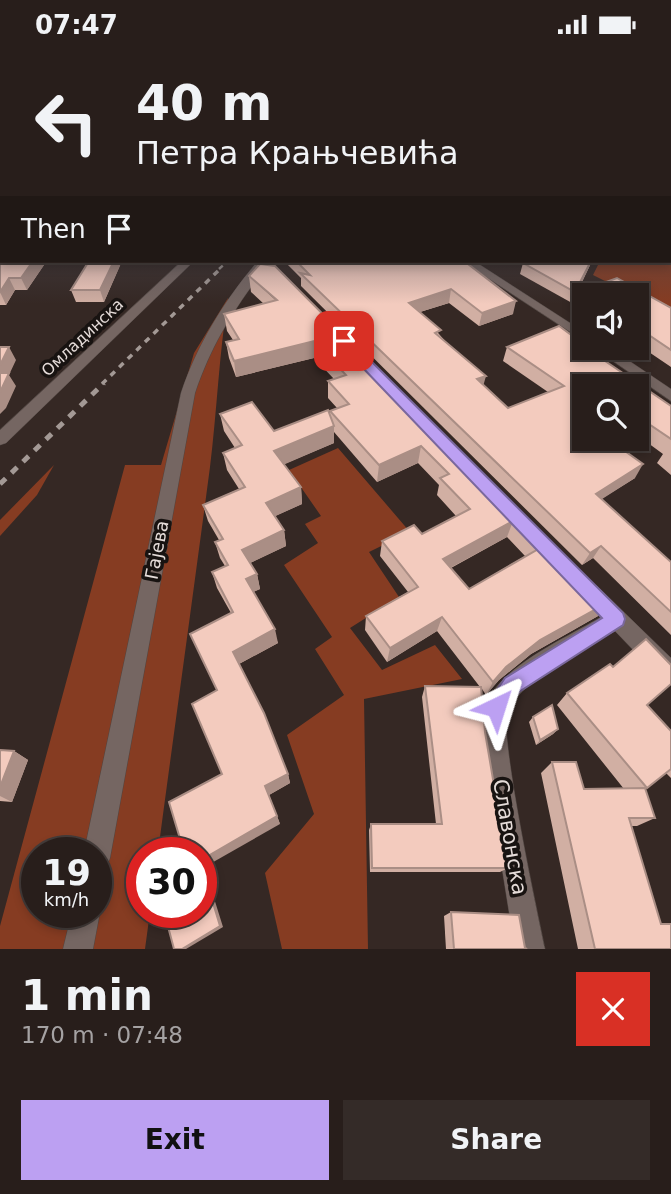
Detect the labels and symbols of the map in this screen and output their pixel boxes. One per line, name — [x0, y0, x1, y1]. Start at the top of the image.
street label: Омладинска — [38, 295, 127, 380]
pin — [314, 311, 374, 371]
street label: Гајева — [141, 519, 173, 581]
position arrow — [459, 670, 533, 744]
street label: Славонска — [488, 777, 532, 897]
speed limit sign: 30 — [126, 837, 217, 928]

